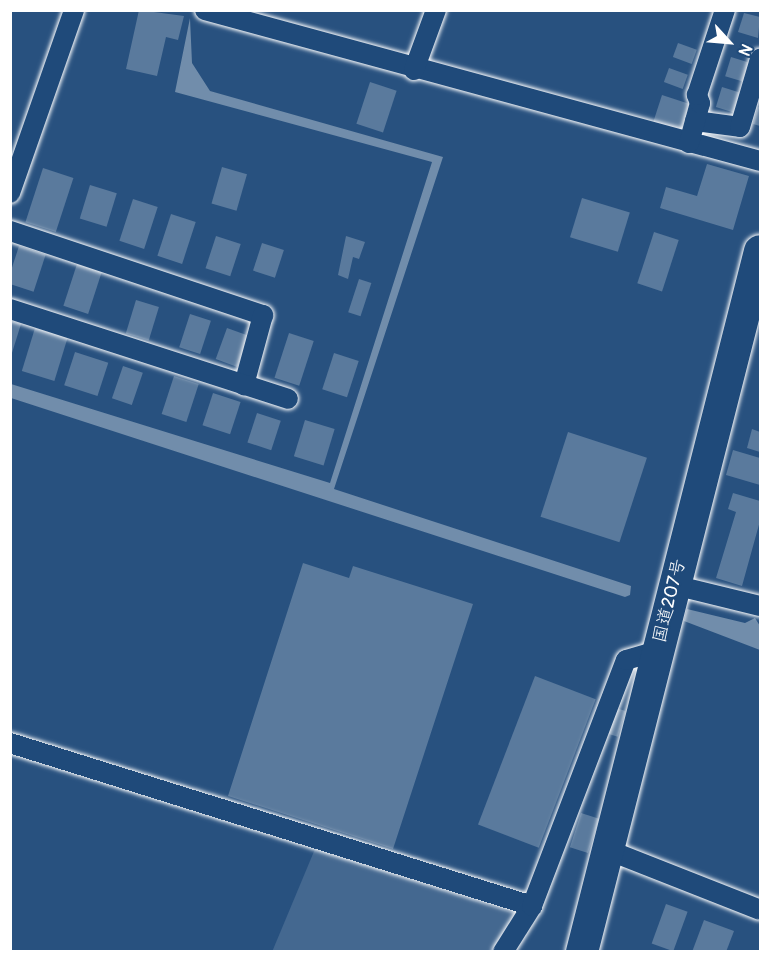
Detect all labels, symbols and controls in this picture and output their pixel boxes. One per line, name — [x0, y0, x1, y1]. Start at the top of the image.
north arrow — [699, 12, 759, 72]
text: N — [734, 41, 757, 59]
street label: 国道207号 — [649, 557, 691, 645]

